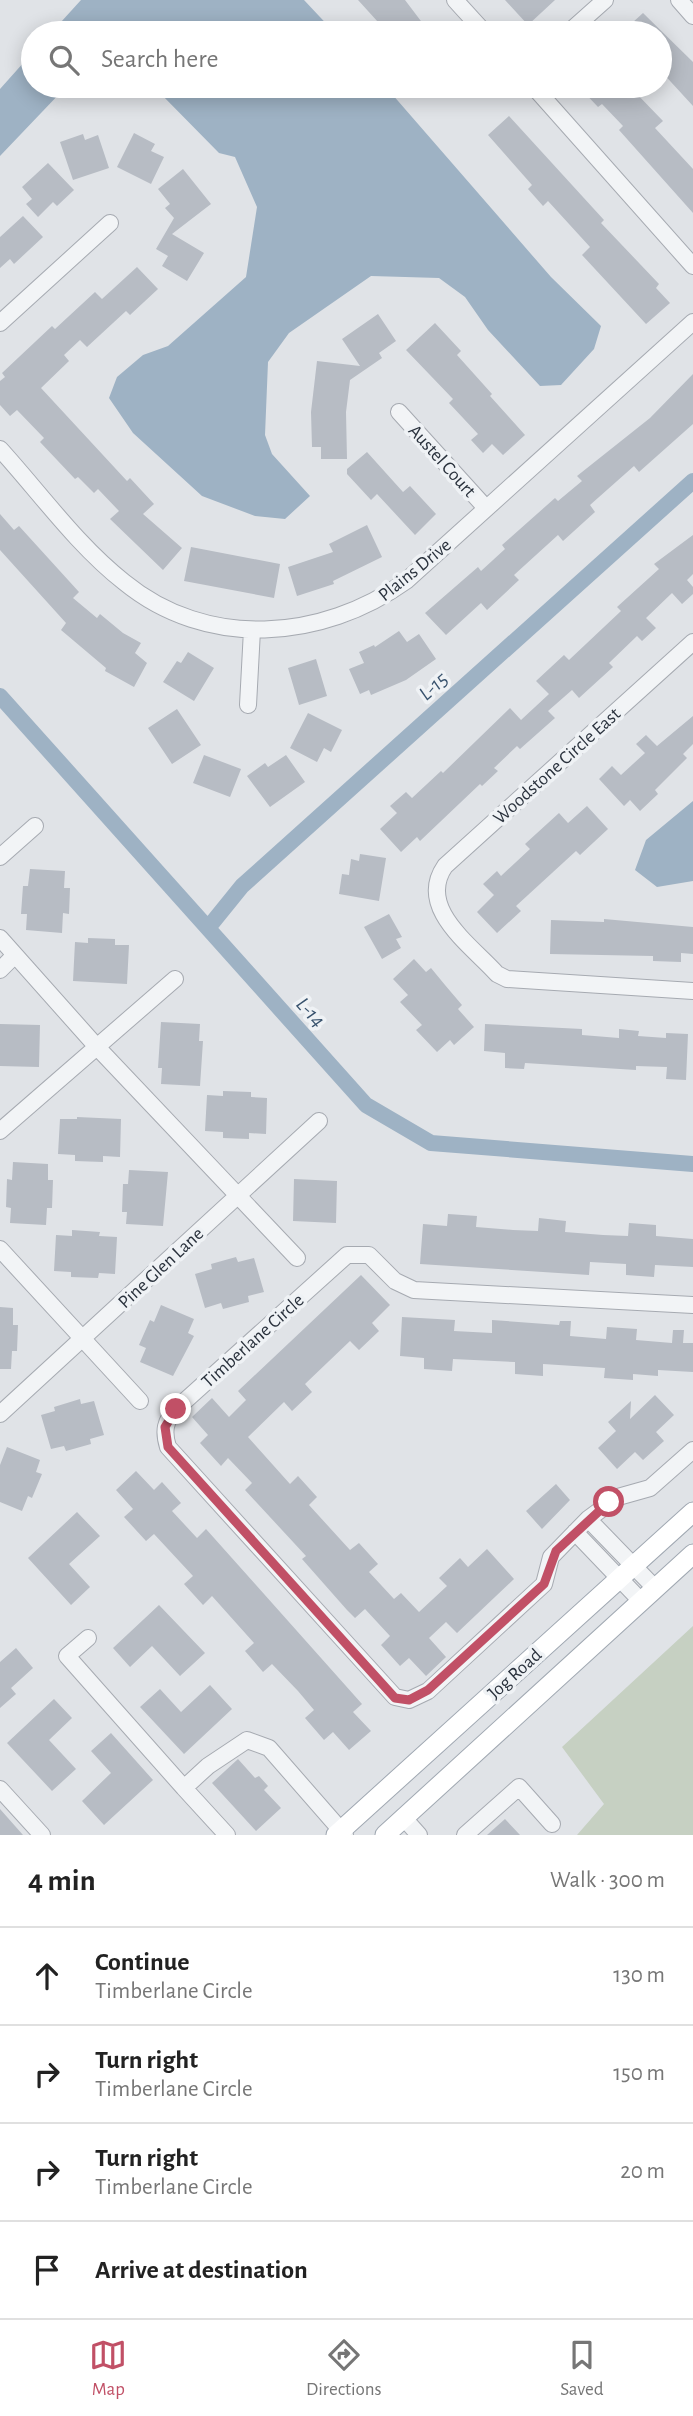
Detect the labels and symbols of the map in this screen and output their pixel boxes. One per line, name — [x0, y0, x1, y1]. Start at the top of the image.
street label: Austel Court — [405, 421, 479, 501]
street label: Plains Drive — [375, 535, 455, 605]
water label: L-15 — [415, 668, 452, 704]
street label: Woodstone Circle East — [490, 704, 624, 828]
water label: L-14 — [292, 993, 329, 1031]
street label: Pine Glen Lane — [115, 1224, 207, 1312]
street label: Timberlane Circle — [198, 1291, 308, 1392]
route end — [160, 1393, 191, 1424]
route start — [593, 1486, 624, 1517]
street label: Jog Road — [484, 1645, 546, 1703]

